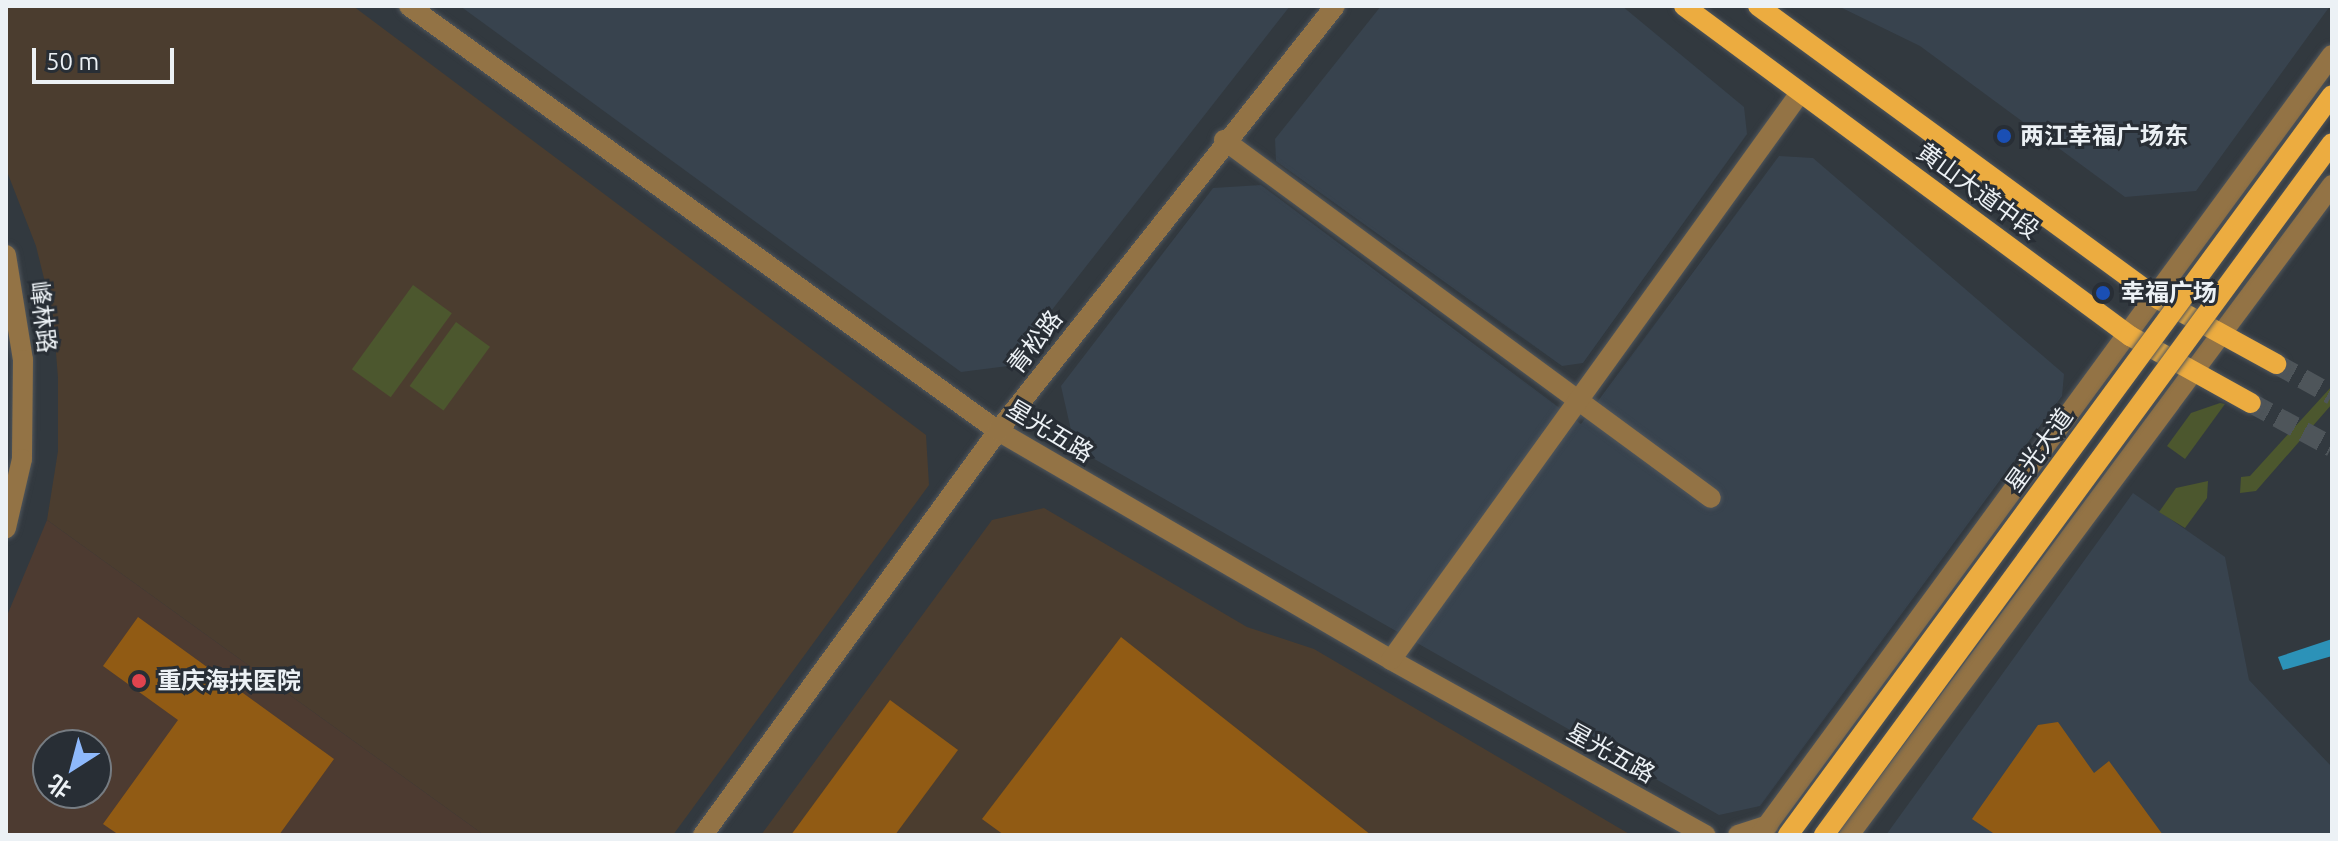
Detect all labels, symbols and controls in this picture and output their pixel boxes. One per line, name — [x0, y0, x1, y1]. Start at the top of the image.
scale bar — [36, 32, 178, 82]
text: 50 m — [46, 48, 99, 75]
place label: 两江幸福广场东 — [2020, 122, 2188, 150]
marker: 两江幸福广场东 — [1995, 127, 2013, 145]
street label: 黄山大道中段 — [1911, 137, 2045, 245]
place label: 幸福广场 — [2121, 279, 2217, 307]
street label: 峰林路 — [24, 280, 62, 354]
marker: 幸福广场 — [2092, 282, 2114, 304]
street label: 青松路 — [1001, 305, 1069, 379]
street label: 星光五路 — [1001, 394, 1099, 468]
street label: 星光大道 — [1999, 403, 2079, 497]
place label: 重庆海扶医院 — [157, 667, 301, 695]
marker: 重庆海扶医院 — [128, 670, 150, 692]
street label: 星光五路 — [1562, 717, 1660, 789]
north arrow — [32, 729, 112, 809]
text: 北 — [43, 771, 75, 804]

